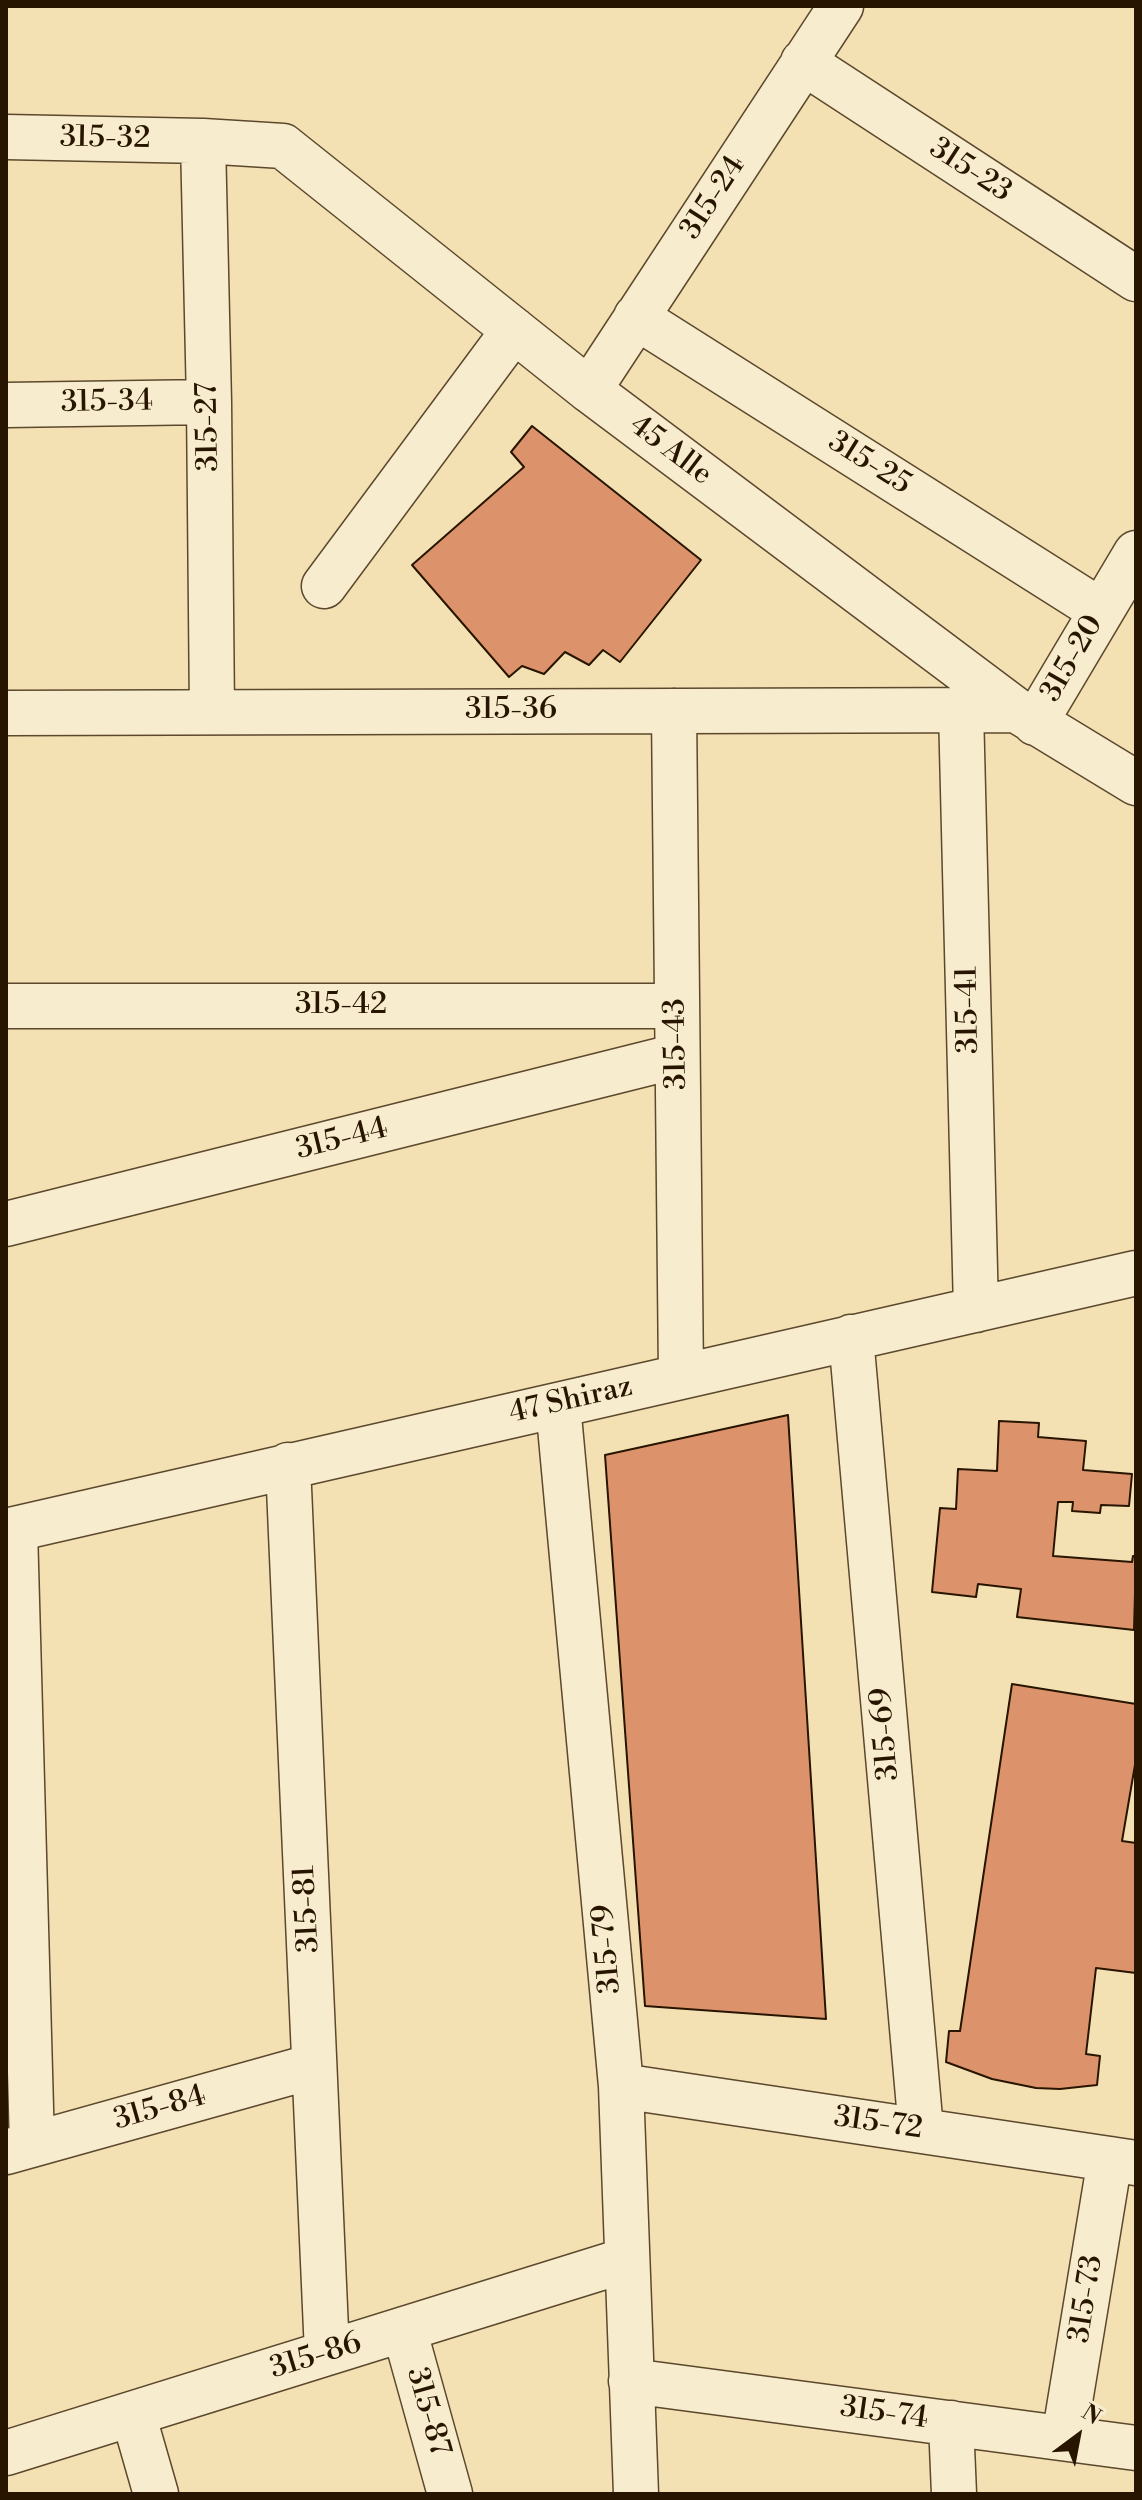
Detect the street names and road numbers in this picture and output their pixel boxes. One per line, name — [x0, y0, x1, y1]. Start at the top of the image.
street label: 315-32 — [59, 120, 151, 158]
street label: 315-23 — [922, 131, 1018, 211]
street label: 315-24 — [674, 149, 754, 247]
street label: 315-27 — [190, 382, 228, 472]
street label: 315-34 — [61, 384, 153, 422]
street label: 45 Alle — [622, 408, 718, 494]
street label: 315-25 — [821, 425, 917, 503]
street label: 315-20 — [1034, 609, 1112, 709]
street label: 315-36 — [465, 693, 557, 729]
street label: 315-41 — [950, 966, 988, 1054]
street label: 315-42 — [295, 988, 387, 1024]
street label: 315-43 — [658, 998, 696, 1090]
street label: 315-44 — [292, 1111, 392, 1169]
street label: 47 Shiraz — [506, 1369, 636, 1433]
street label: 315-69 — [864, 1686, 908, 1782]
street label: 315-81 — [288, 1864, 328, 1954]
street label: 315-79 — [586, 1903, 630, 1995]
street label: 315-84 — [110, 2079, 210, 2139]
street label: 315-72 — [831, 2100, 925, 2148]
street label: 315-73 — [1062, 2252, 1112, 2346]
street label: 315-86 — [266, 2326, 366, 2388]
street label: 315-87 — [397, 2364, 457, 2460]
street label: 315-74 — [838, 2390, 930, 2438]

